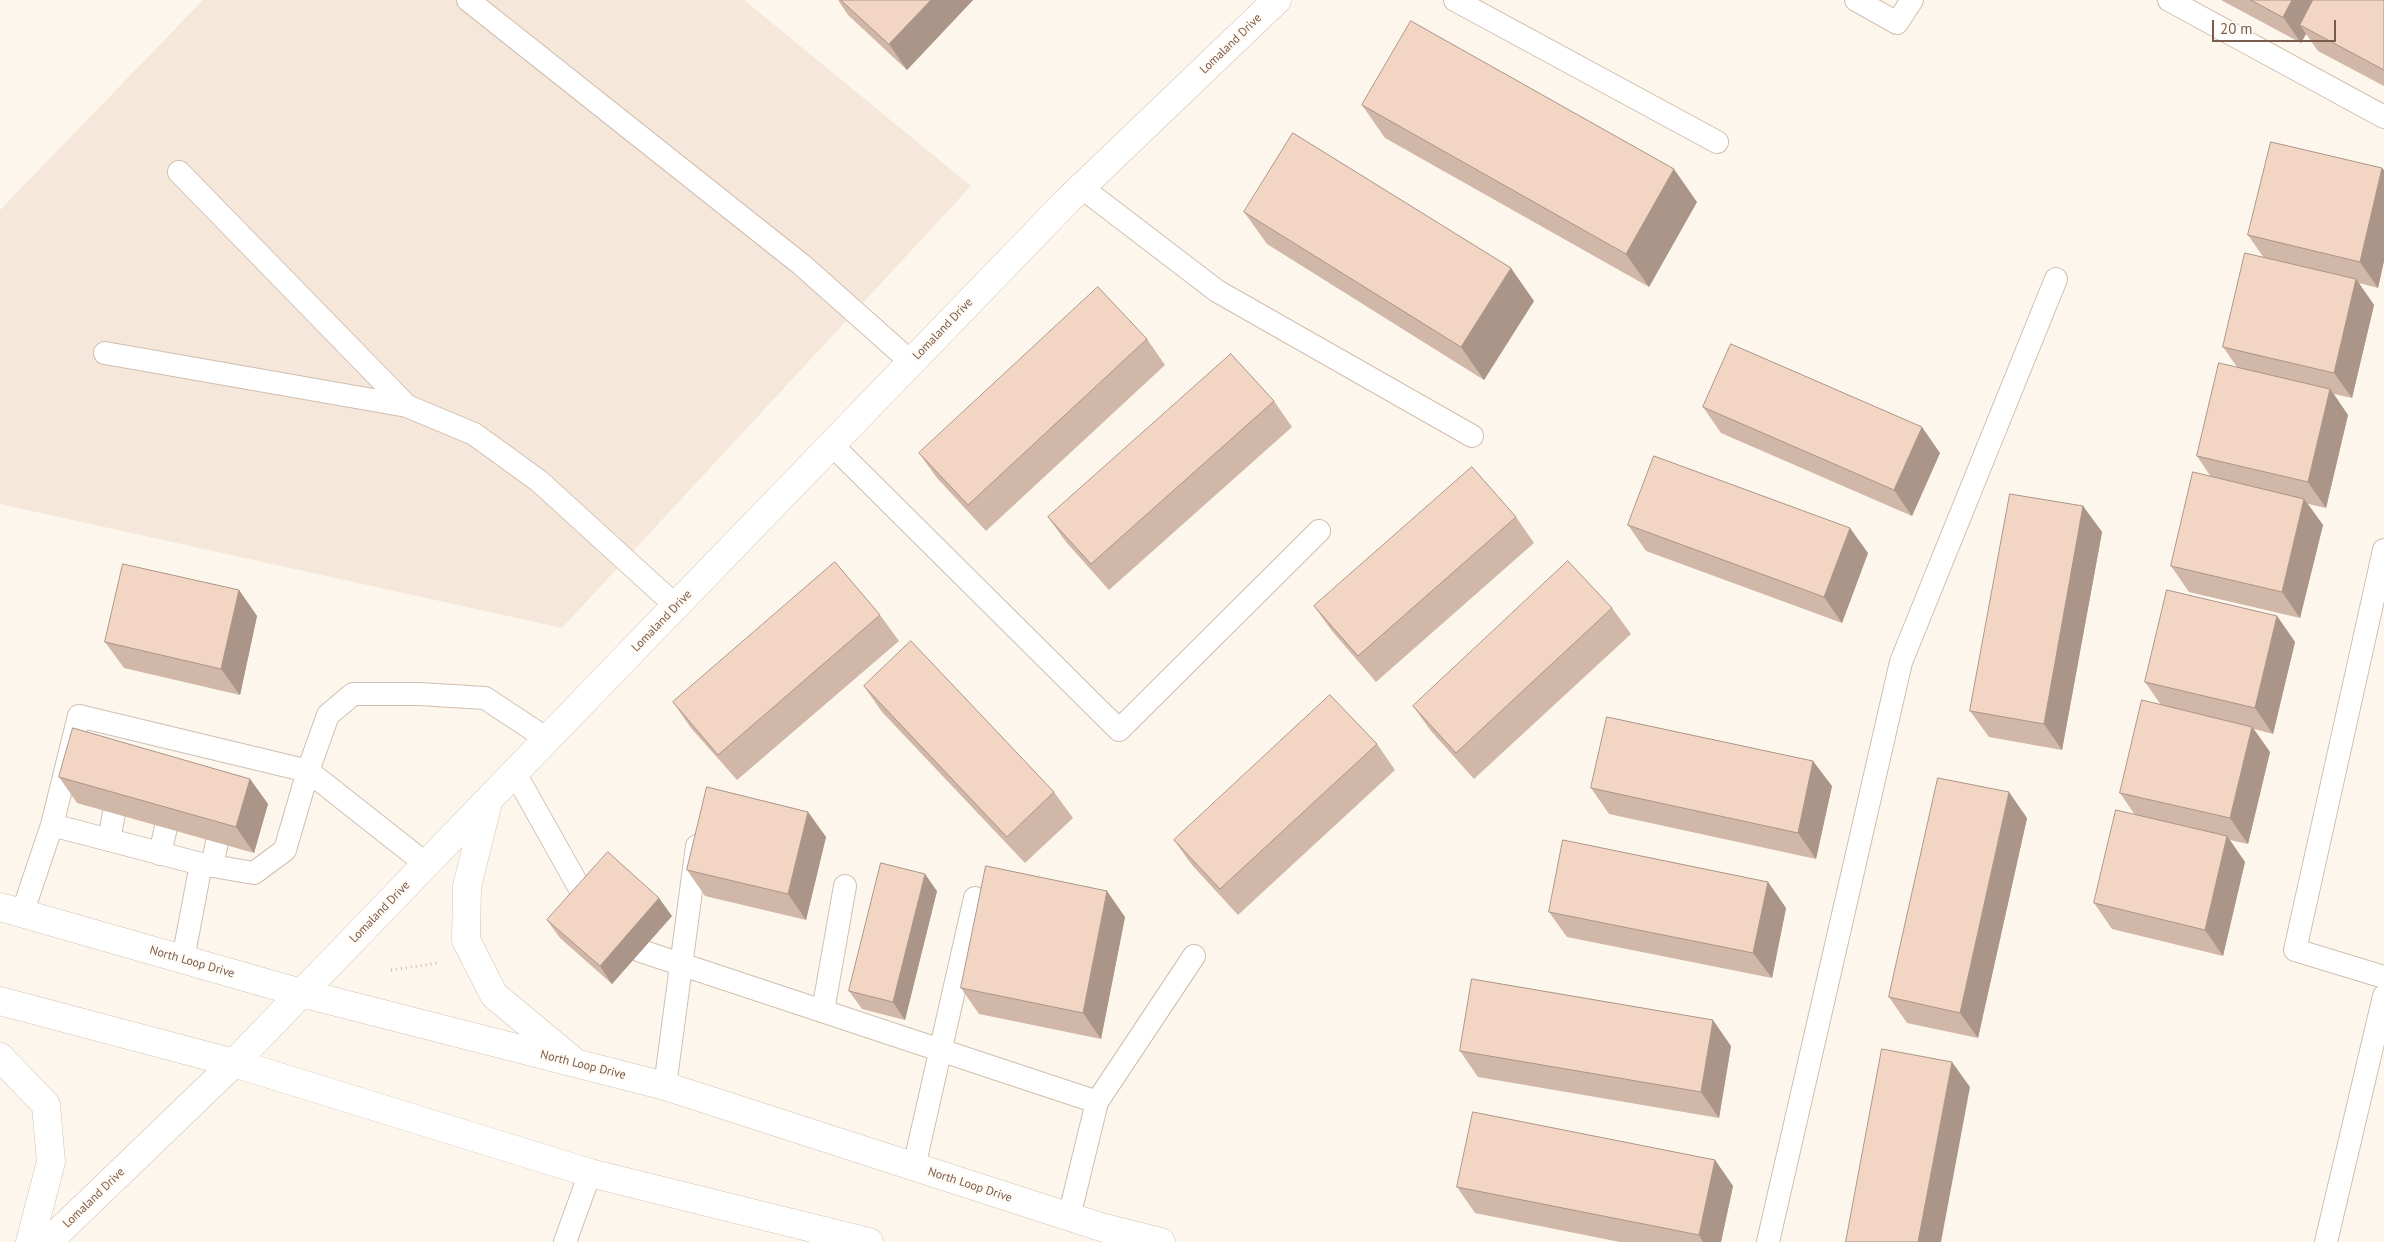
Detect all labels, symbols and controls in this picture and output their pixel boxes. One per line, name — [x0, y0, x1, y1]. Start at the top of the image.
scale bar — [2214, 10, 2338, 42]
street label: Lomaland Drive — [1197, 11, 1265, 77]
text: 20 m — [2220, 19, 2253, 38]
street label: Lomaland Drive — [910, 295, 976, 363]
street label: Lomaland Drive — [629, 587, 695, 655]
street label: Lomaland Drive — [347, 878, 413, 946]
street label: North Loop Drive — [148, 943, 236, 981]
street label: North Loop Drive — [539, 1047, 627, 1083]
street label: Lomaland Drive — [60, 1165, 128, 1231]
street label: North Loop Drive — [926, 1165, 1014, 1205]

